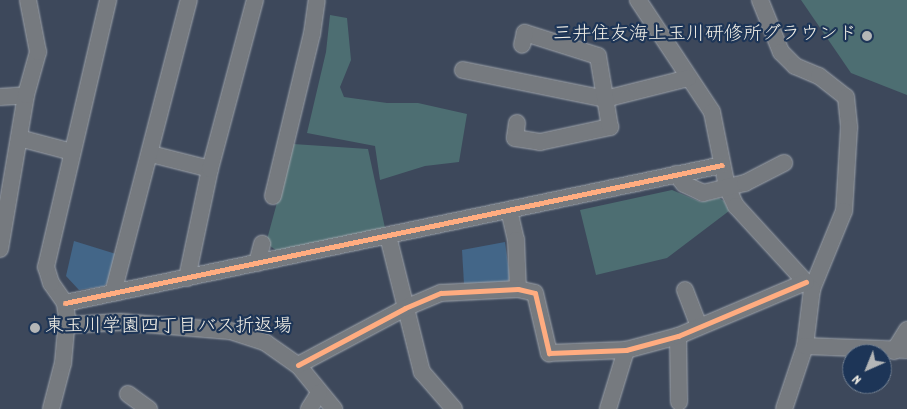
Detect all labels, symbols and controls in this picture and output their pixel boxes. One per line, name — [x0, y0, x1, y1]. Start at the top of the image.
place label: 三井住友海上玉川研修所グラウンド — [553, 25, 857, 47]
marker: 三井住友海上玉川研修所グラウンド — [861, 30, 873, 42]
place label: 東玉川学園四丁目バス折返場 — [45, 317, 292, 339]
marker: 東玉川学園四丁目バス折返場 — [29, 322, 41, 334]
north arrow — [842, 344, 892, 394]
text: N — [848, 369, 867, 389]

